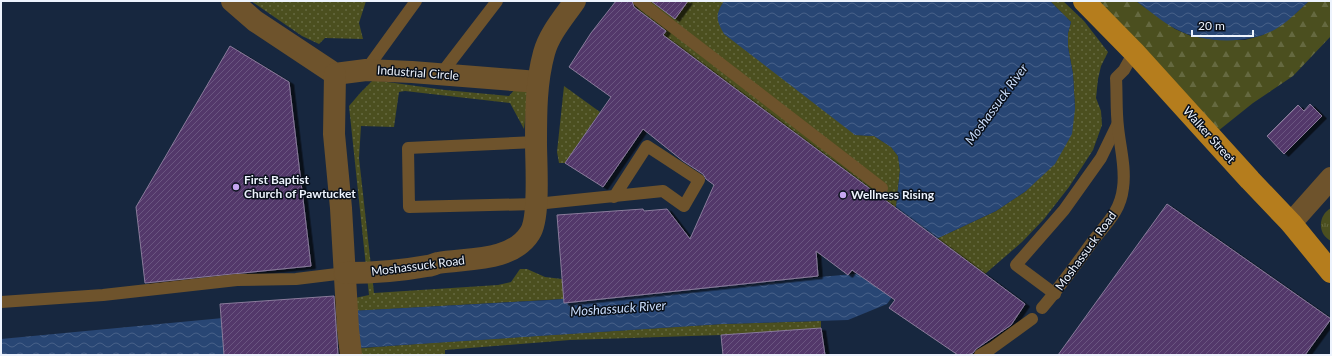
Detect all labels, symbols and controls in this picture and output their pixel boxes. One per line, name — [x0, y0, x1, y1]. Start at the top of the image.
scale bar — [1192, 12, 1253, 38]
text: 20 m — [1198, 18, 1225, 33]
water label: Moshassuck River — [961, 60, 1031, 148]
street label: Industrial Circle — [377, 62, 459, 83]
street label: Walker Street — [1180, 103, 1239, 167]
place label: First Baptist Church of Pawtucket — [244, 172, 356, 201]
marker: First Baptist Church of Pawtucket — [231, 182, 241, 192]
place label: Wellness Rising — [851, 187, 935, 202]
marker: Wellness Rising — [838, 190, 848, 200]
street label: Moshassuck Road — [1052, 208, 1119, 293]
street label: Moshassuck Road — [370, 252, 466, 279]
water label: Moshassuck River — [570, 297, 667, 319]

